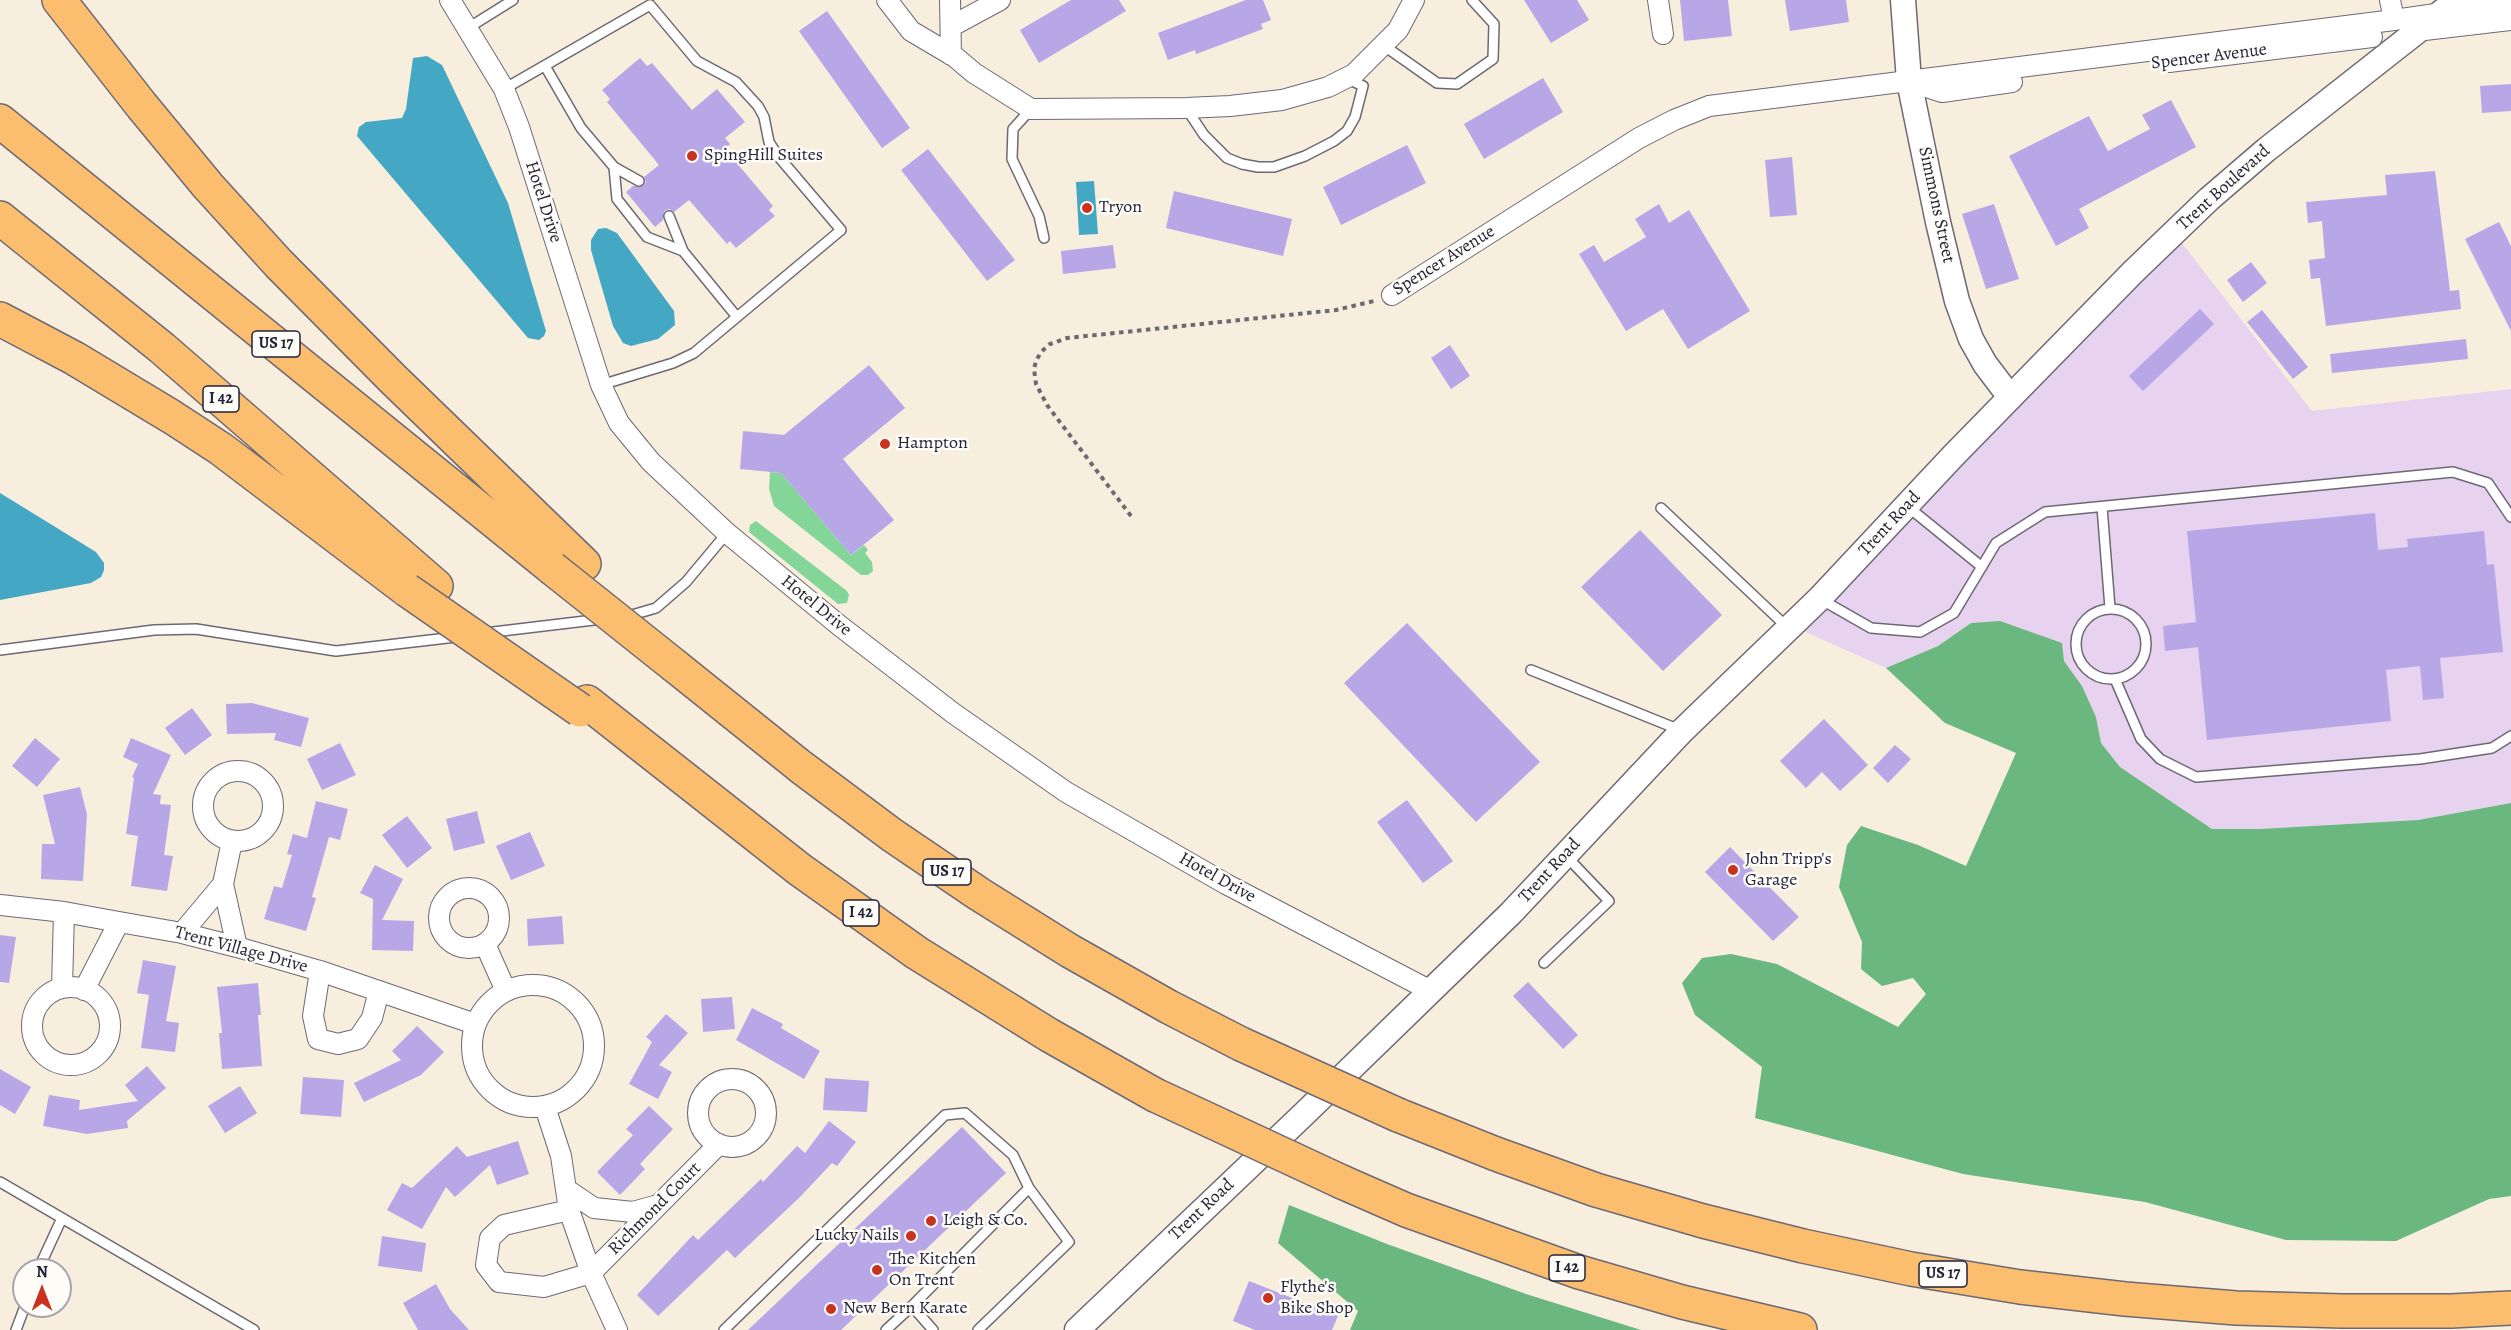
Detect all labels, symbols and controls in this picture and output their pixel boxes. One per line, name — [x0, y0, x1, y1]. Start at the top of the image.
street label: Spencer Avenue — [2150, 39, 2268, 75]
street label: Trent Boulevard — [2173, 141, 2275, 235]
place label: SpingHill Suites — [704, 145, 823, 167]
street label: Simmons Street — [1913, 145, 1959, 265]
marker: SpingHill Suites — [685, 149, 699, 163]
street label: Hotel Drive — [520, 158, 566, 246]
place label: Tryon — [1099, 197, 1142, 219]
marker: Tryon — [1080, 201, 1094, 215]
street label: Spencer Avenue — [1389, 221, 1499, 301]
road number: US 17 — [252, 331, 300, 357]
road number: I 42 — [203, 386, 239, 412]
place label: Hampton — [897, 433, 968, 455]
marker: Hampton — [878, 437, 892, 451]
street label: Trent Road — [1855, 487, 1925, 561]
street label: Hotel Drive — [776, 571, 856, 641]
street label: Trent Road — [1515, 834, 1585, 908]
street label: Hotel Drive — [1175, 848, 1259, 908]
place label: John Tripp's Garage — [1745, 849, 1832, 892]
road number: US 17 — [923, 859, 971, 885]
marker: John Tripp's Garage — [1726, 863, 1740, 877]
road number: I 42 — [843, 900, 879, 926]
street label: Trent Village Drive — [172, 922, 310, 978]
street label: Richmond Court — [604, 1158, 706, 1260]
street label: Trent Road — [1165, 1175, 1239, 1245]
place label: Leigh & Co. — [943, 1210, 1028, 1232]
marker: Leigh & Co. — [924, 1214, 938, 1228]
place label: Lucky Nails — [814, 1225, 899, 1247]
marker: Lucky Nails — [904, 1229, 918, 1243]
place label: The Kitchen On Trent — [889, 1249, 976, 1292]
road number: I 42 — [1549, 1255, 1585, 1281]
north arrow — [12, 1258, 72, 1318]
text: N — [36, 1261, 48, 1283]
road number: US 17 — [1919, 1261, 1967, 1287]
marker: The Kitchen On Trent — [870, 1263, 884, 1277]
place label: Flythe's Bike Shop — [1280, 1277, 1353, 1320]
marker: Flythe's Bike Shop — [1261, 1291, 1275, 1305]
place label: New Bern Karate — [843, 1298, 967, 1320]
marker: New Bern Karate — [824, 1302, 838, 1316]

